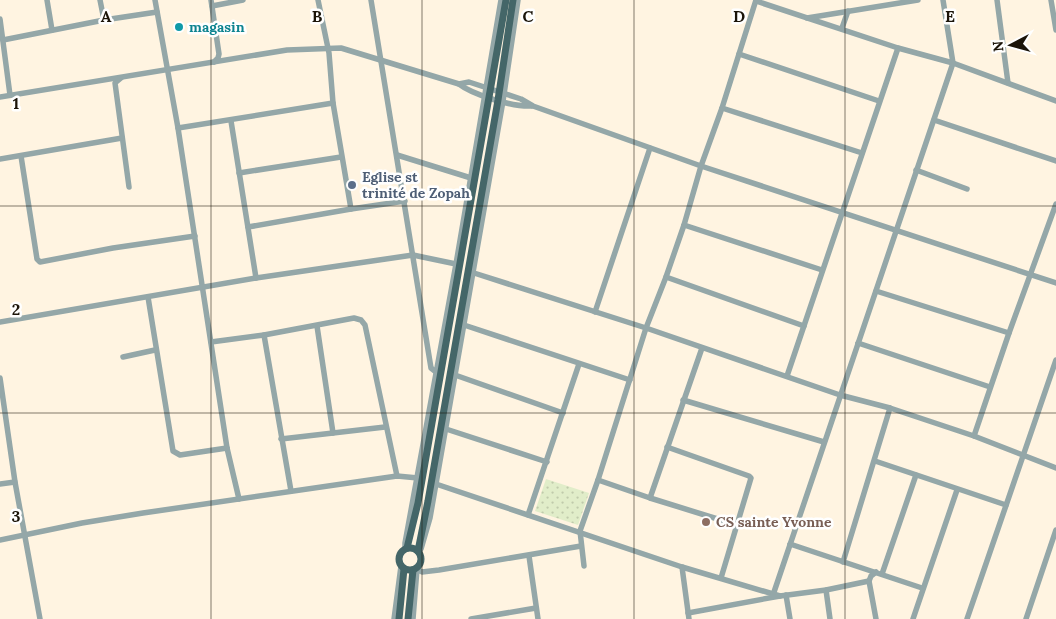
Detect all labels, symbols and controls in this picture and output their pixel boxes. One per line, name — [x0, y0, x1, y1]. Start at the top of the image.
text: A — [101, 6, 112, 26]
text: B — [312, 6, 323, 26]
text: C — [522, 6, 534, 26]
text: D — [733, 6, 745, 26]
text: E — [945, 6, 955, 26]
place label: magasin — [189, 18, 245, 36]
north arrow — [986, 20, 1036, 70]
marker: magasin — [173, 21, 185, 33]
text: N — [989, 40, 1008, 53]
text: 1 — [13, 93, 19, 113]
place label: Eglise st trinité de Zopah — [362, 168, 470, 202]
marker: Eglise st trinité de Zopah — [346, 179, 358, 191]
text: 2 — [12, 299, 20, 319]
text: 3 — [12, 506, 21, 526]
place label: CS sainte Yvonne — [716, 513, 832, 531]
marker: CS sainte Yvonne — [700, 516, 712, 528]

